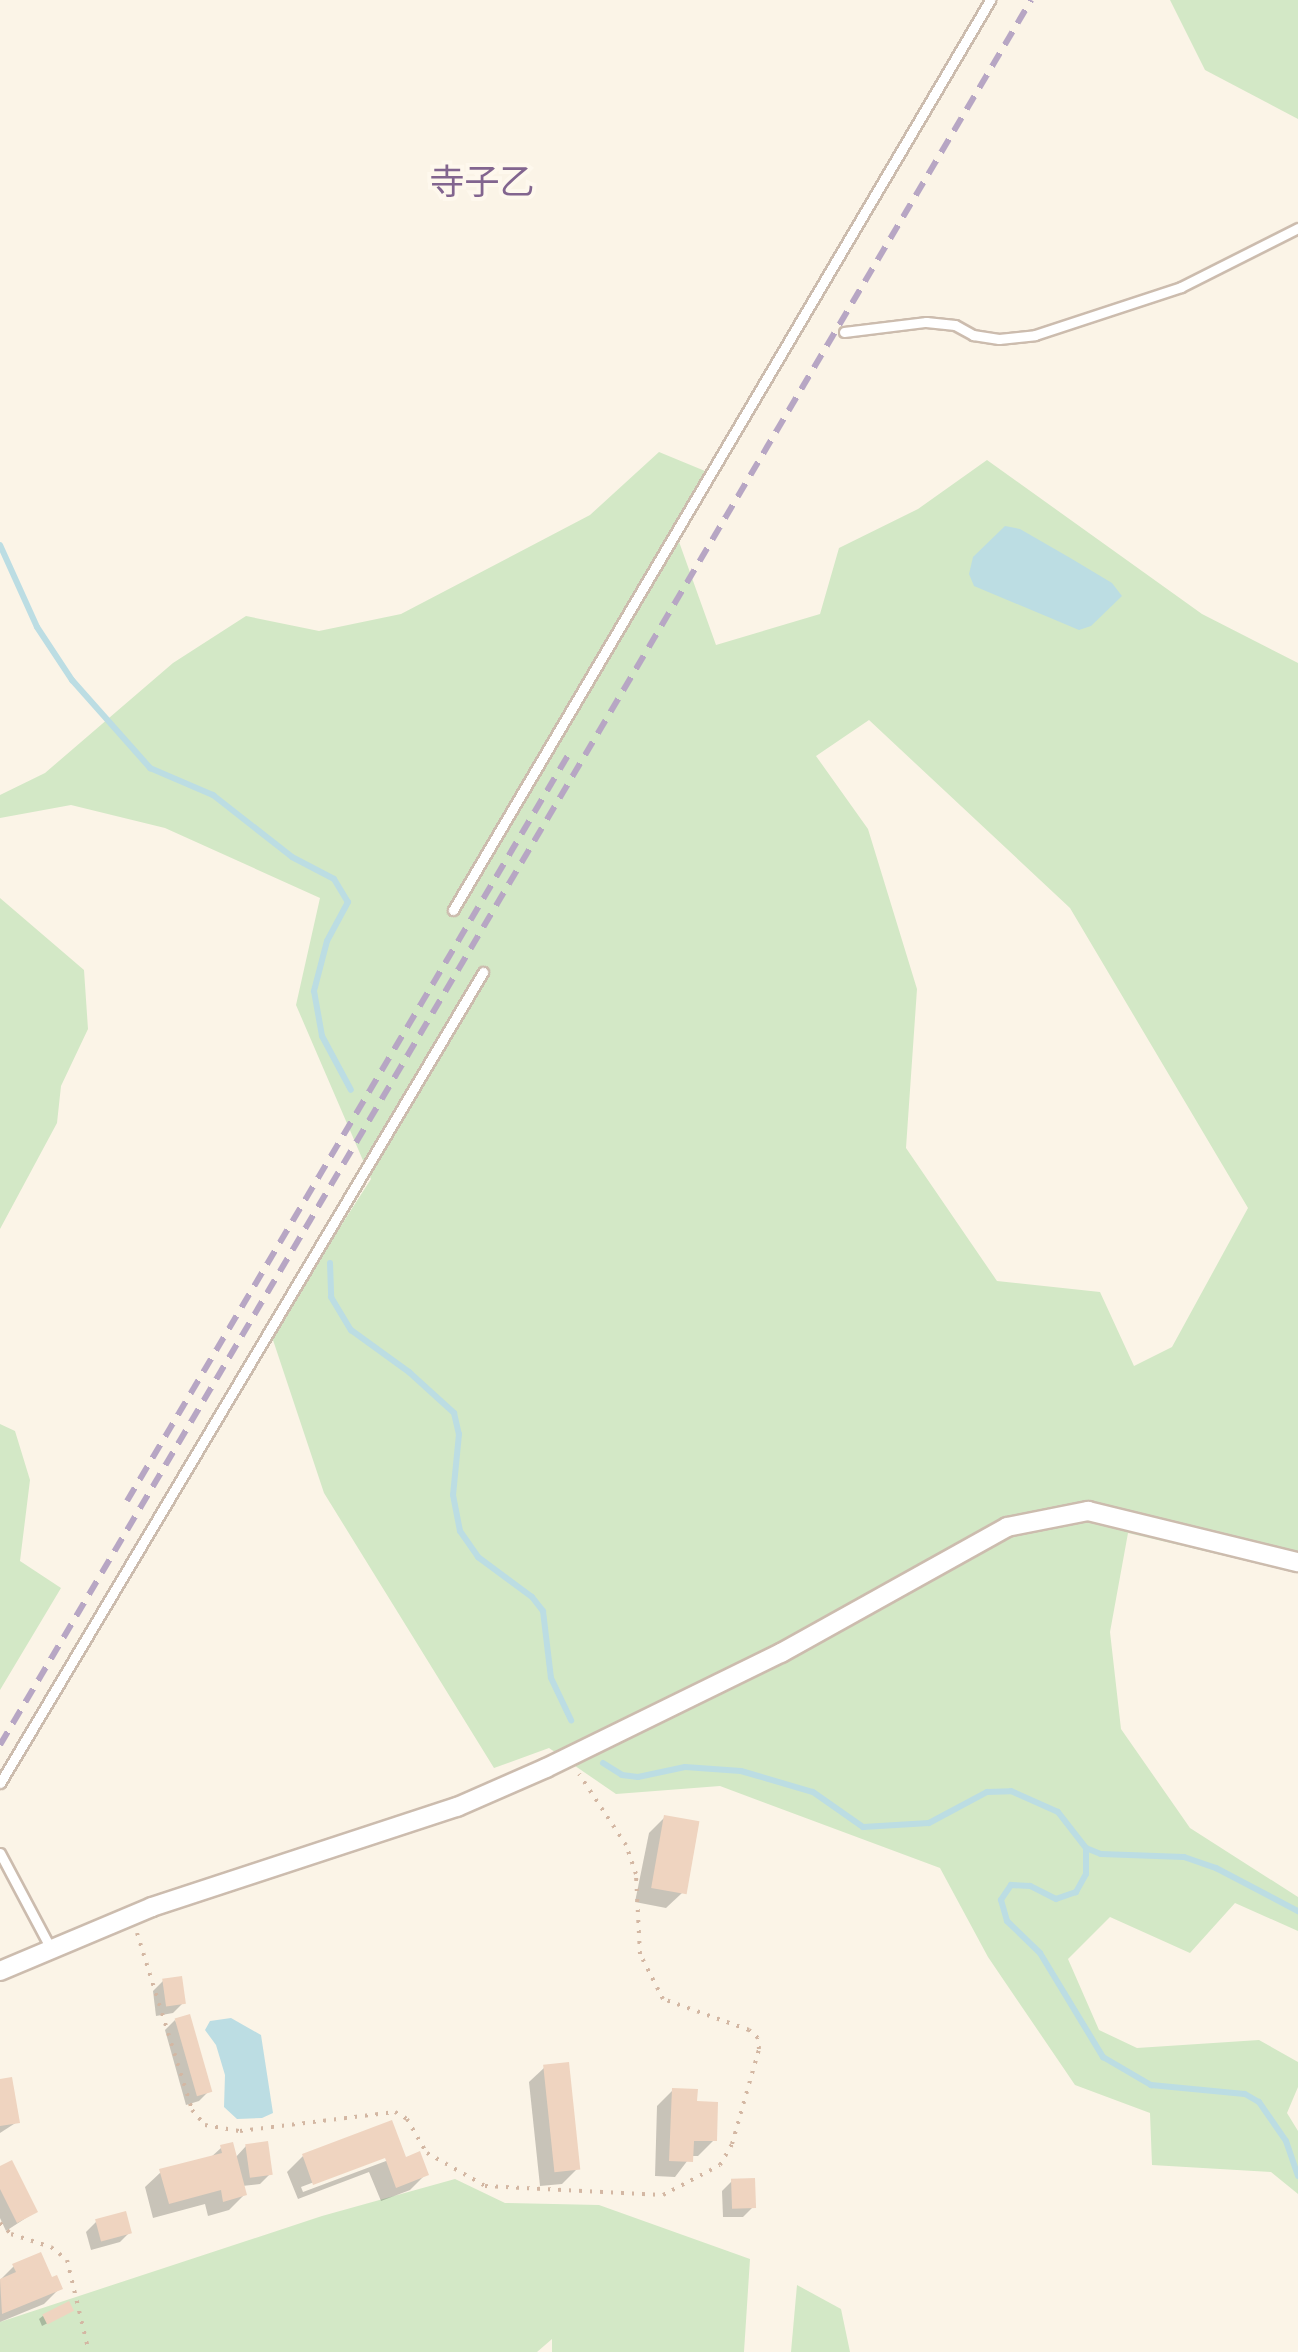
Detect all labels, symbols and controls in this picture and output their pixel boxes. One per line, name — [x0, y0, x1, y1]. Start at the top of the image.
district label: 寺子乙 — [430, 160, 534, 202]

